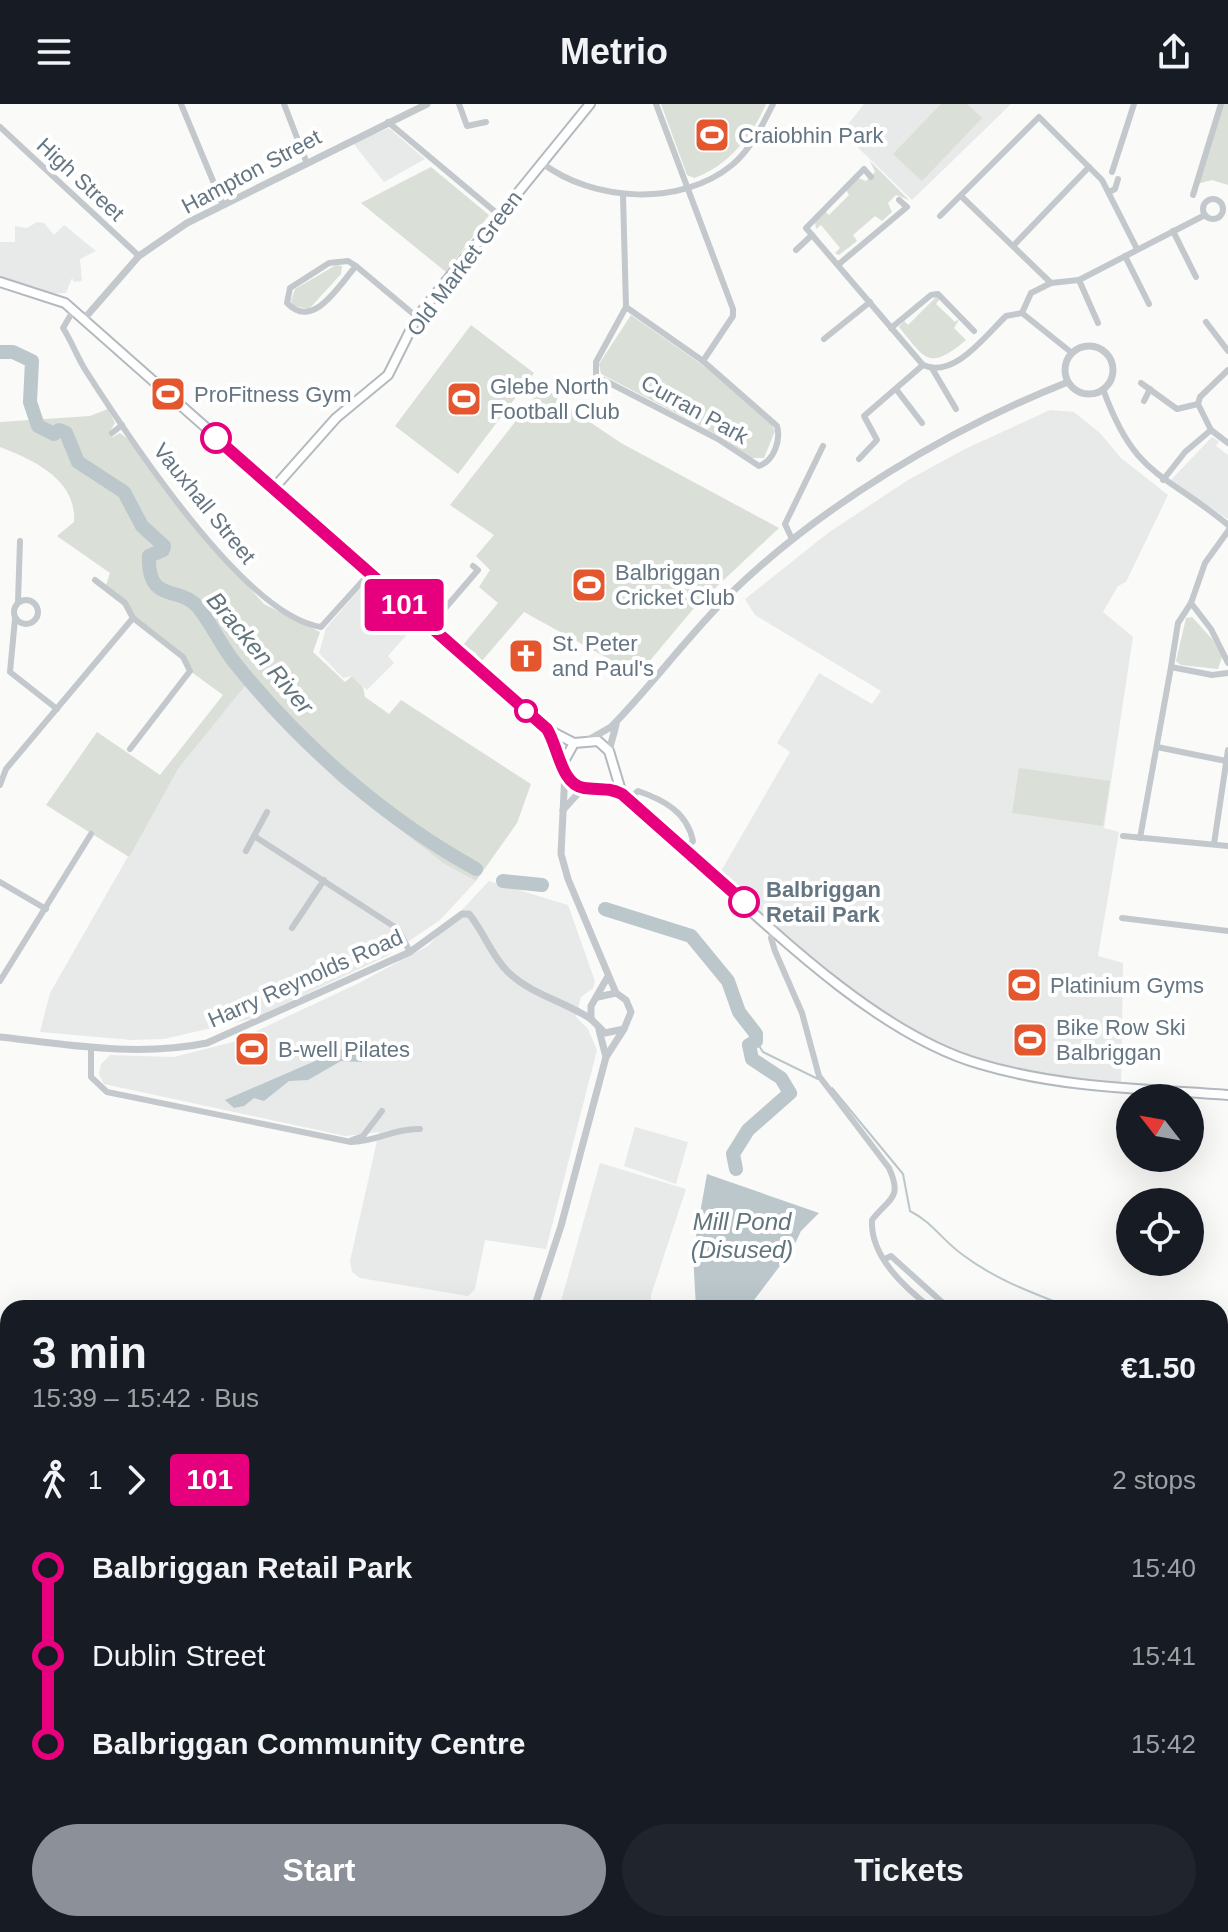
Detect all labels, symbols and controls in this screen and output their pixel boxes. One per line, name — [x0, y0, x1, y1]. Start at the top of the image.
icon: menu — [32, 30, 76, 74]
icon: share — [1152, 30, 1196, 74]
text: Metrio — [560, 31, 668, 72]
sports icon: Craiobhin Park — [693, 116, 731, 154]
place label: Craiobhin Park — [738, 123, 885, 148]
street label: Hampton Street — [177, 124, 325, 219]
street label: High Street — [32, 133, 129, 226]
street label: Old Market Green — [402, 186, 527, 341]
street label: Curran Park — [637, 370, 754, 450]
place label: Glebe North Football Club — [490, 374, 620, 424]
sports icon: ProFitness Gym — [149, 375, 187, 413]
sports icon: Glebe North Football Club — [445, 380, 483, 418]
place label: ProFitness Gym — [194, 382, 352, 407]
unlabelled marker — [201, 423, 231, 453]
street label: Vauxhall Street — [148, 438, 261, 569]
place label: Balbriggan Cricket Club — [615, 560, 735, 610]
sports icon: Balbriggan Cricket Club — [570, 566, 608, 604]
line badge: 101 — [358, 579, 450, 631]
water label: Bracken River — [202, 586, 320, 720]
text: 101 — [381, 589, 427, 620]
place label: St. Peter and Paul's — [552, 631, 654, 681]
church icon: St. Peter and Paul's — [507, 637, 545, 675]
unlabelled marker — [515, 700, 537, 722]
place label: Balbriggan Retail Park — [766, 877, 881, 927]
marker: Balbriggan Retail Park — [729, 887, 759, 917]
street label: Harry Reynolds Road — [204, 924, 406, 1033]
sports icon: Platinium Gyms — [1005, 966, 1043, 1004]
place label: Platinium Gyms — [1050, 973, 1204, 998]
place label: Bike Row Ski Balbriggan — [1056, 1015, 1186, 1065]
sports icon: Bike Row Ski Balbriggan — [1011, 1021, 1049, 1059]
sports icon: B-well Pilates — [233, 1030, 271, 1068]
place label: B-well Pilates — [278, 1037, 410, 1062]
north arrow — [1116, 1084, 1204, 1172]
map controls — [1116, 1084, 1204, 1276]
button: locate — [1116, 1188, 1204, 1276]
water label: Mill Pond (Disused) — [691, 1208, 793, 1263]
text: 3 min — [32, 1328, 147, 1377]
text: €1.50 — [1121, 1351, 1196, 1384]
text: 15:39 – 15:42 · Bus — [32, 1383, 259, 1413]
icon: walk — [32, 1458, 76, 1502]
icon: forward — [114, 1458, 158, 1502]
text: 101 — [186, 1464, 233, 1495]
text: 1 — [88, 1465, 102, 1495]
text: 2 stops — [1112, 1465, 1196, 1495]
text: Balbriggan Retail Park — [92, 1551, 412, 1584]
text: 15:40 — [1131, 1553, 1196, 1583]
text: Dublin Street — [92, 1639, 265, 1672]
text: 15:41 — [1131, 1641, 1196, 1671]
text: Balbriggan Community Centre — [92, 1727, 525, 1760]
text: 15:42 — [1131, 1729, 1196, 1759]
button: Start — [32, 1824, 606, 1916]
button: Tickets — [622, 1824, 1196, 1916]

